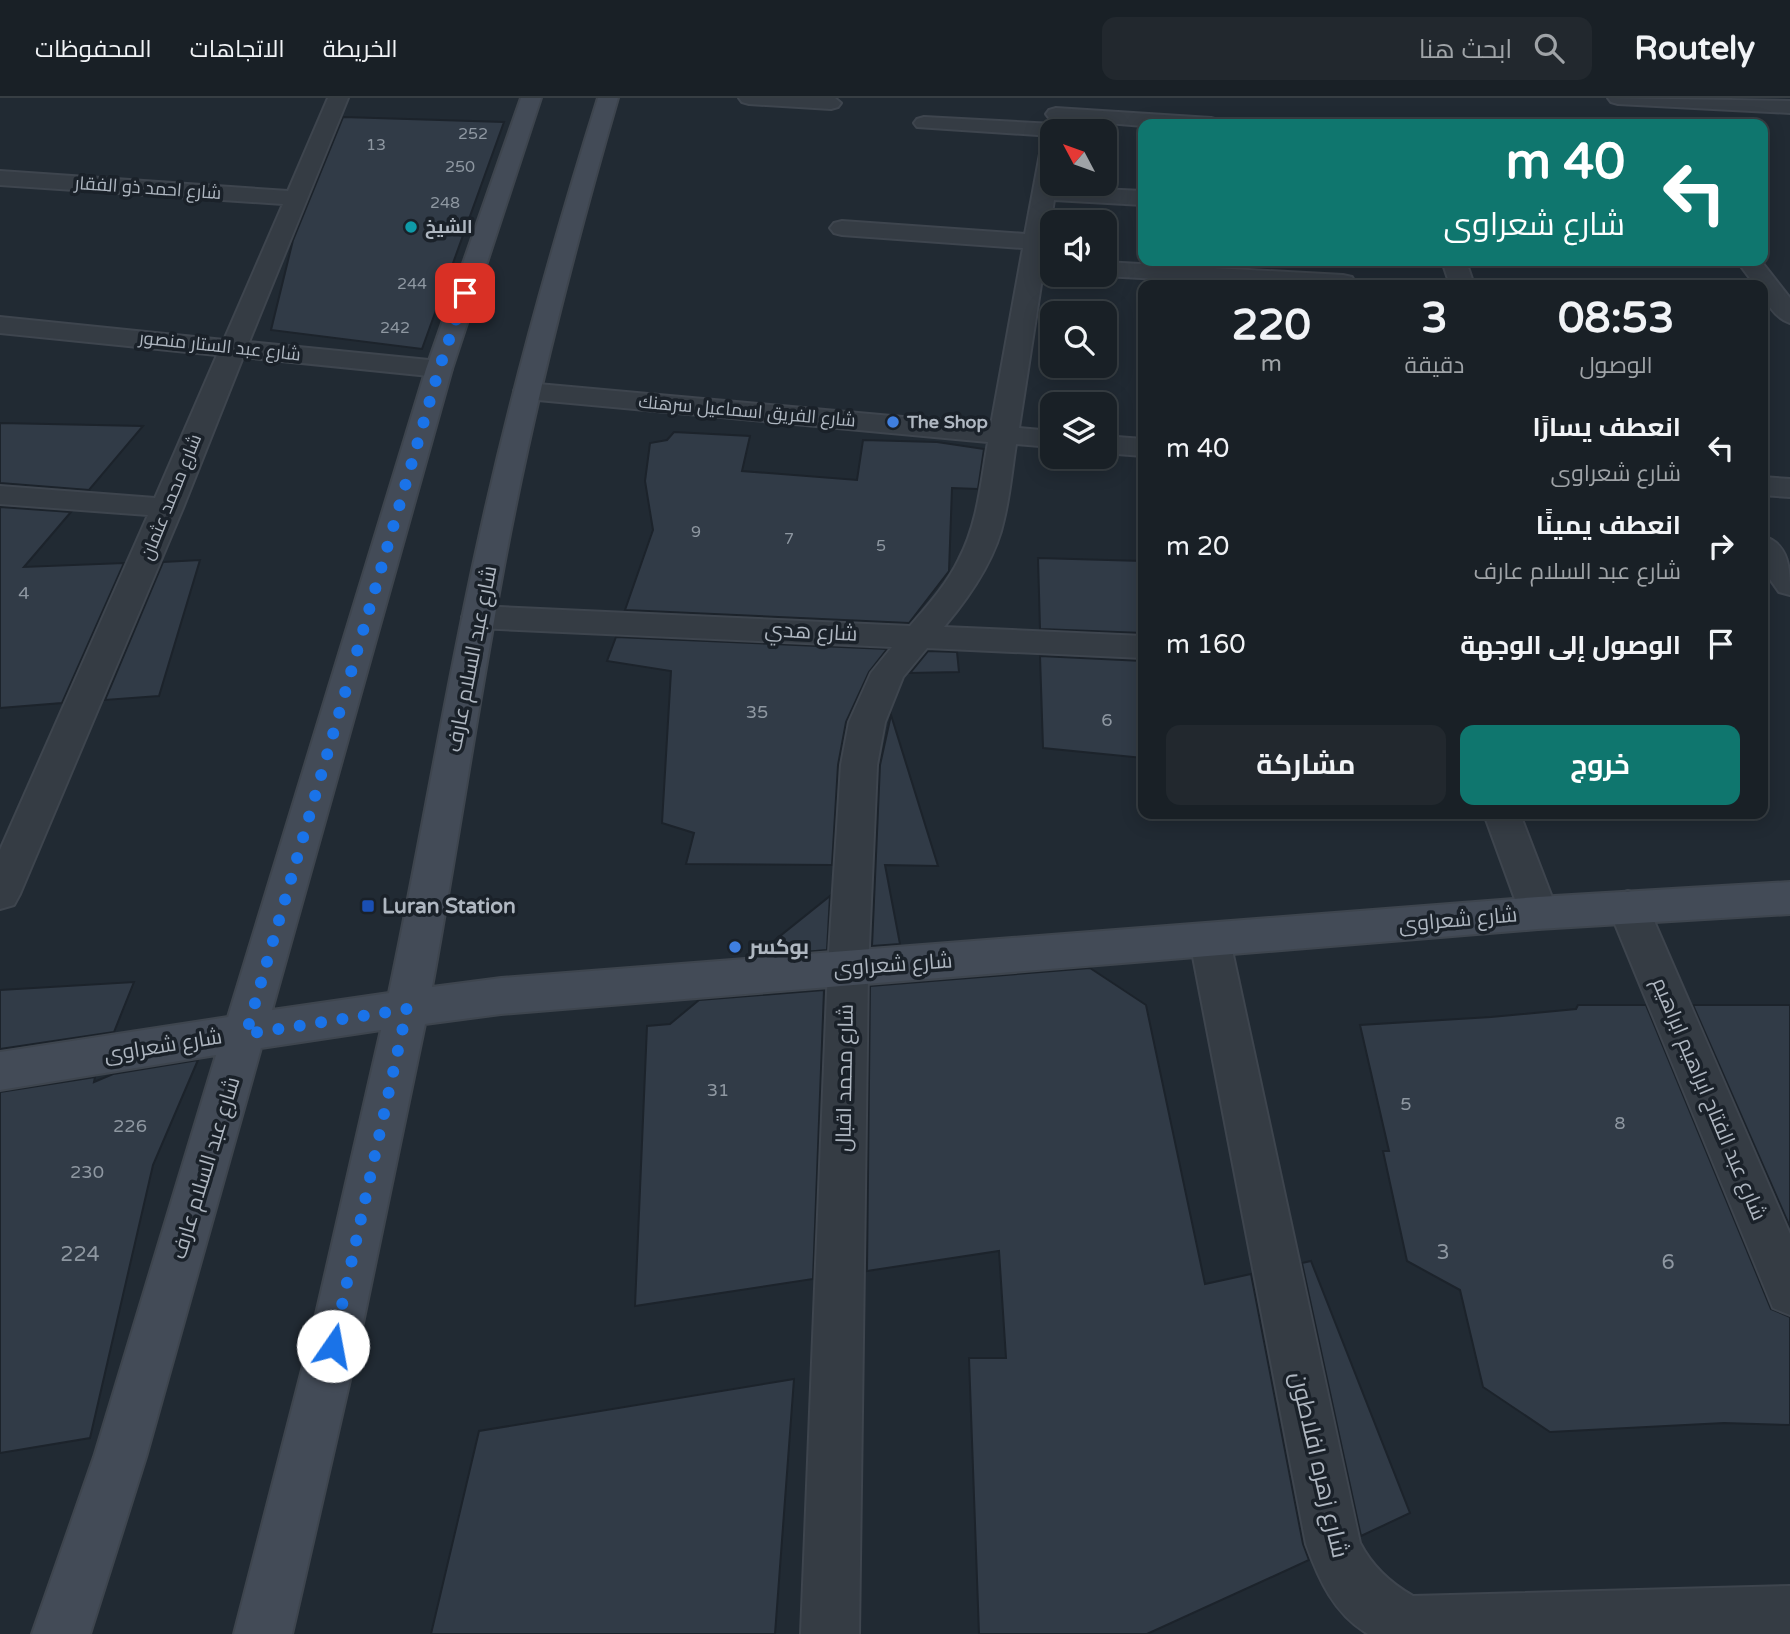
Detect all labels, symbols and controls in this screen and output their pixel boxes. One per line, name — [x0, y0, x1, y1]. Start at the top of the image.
search box — [1102, 17, 1592, 80]
icon: search — [1530, 29, 1568, 67]
text: Routely — [1634, 29, 1755, 68]
text: ابحث هنا — [1419, 34, 1512, 65]
text: المحفوظات — [35, 35, 152, 64]
text: الاتجاهات — [190, 35, 285, 64]
text: الخريطة — [323, 35, 398, 64]
north arrow — [1040, 119, 1116, 196]
map controls — [1040, 119, 1117, 469]
house number: 252 — [458, 124, 488, 144]
text: 40 m — [1506, 133, 1625, 192]
house number: 13 — [366, 135, 386, 155]
icon: left — [1649, 147, 1740, 238]
house number: 250 — [445, 157, 475, 177]
street label: شارع احمد ذو الفقار — [73, 172, 222, 205]
house number: 248 — [430, 193, 460, 213]
text: شارع شعراوى — [1444, 206, 1625, 244]
button: sound — [1040, 210, 1117, 287]
place label: الشيخ — [425, 216, 473, 239]
marker: الشيخ — [403, 219, 419, 235]
pin — [435, 263, 495, 323]
house number: 244 — [397, 274, 427, 294]
icon: arrive — [446, 274, 484, 312]
text: 3 — [1421, 293, 1448, 344]
text: 08:53 — [1558, 293, 1674, 344]
text: 220 — [1232, 300, 1311, 351]
button: search — [1040, 301, 1117, 378]
house number: 242 — [380, 318, 410, 338]
street label: شارع عبد الستار منصور — [137, 326, 302, 366]
text: m — [1261, 350, 1282, 378]
text: دقيقة — [1404, 352, 1464, 380]
text: الوصول — [1580, 352, 1653, 380]
street label: شارع الفريق اسماعيل سرهنك — [637, 391, 857, 432]
button: layers — [1040, 392, 1117, 469]
place label: The Shop — [906, 411, 988, 433]
text: انعطف يسارًا — [1532, 412, 1681, 443]
marker: The Shop — [885, 414, 901, 430]
icon: left — [1702, 429, 1740, 467]
street label: شارع محمد عثمان — [136, 431, 207, 564]
text: 40 m — [1166, 433, 1229, 464]
text: شارع شعراوى — [1551, 460, 1681, 488]
text: انعطف يمينًا — [1536, 510, 1681, 541]
house number: 9 — [691, 522, 701, 542]
icon: right — [1702, 527, 1740, 565]
house number: 7 — [784, 529, 794, 549]
text: 20 m — [1166, 531, 1229, 562]
house number: 5 — [876, 536, 886, 556]
text: شارع عبد السلام عارف — [1473, 558, 1681, 586]
street label: شارع عبد السلام عارف — [442, 564, 503, 755]
house number: 4 — [18, 582, 30, 604]
street label: شارع هدي — [764, 617, 858, 650]
icon: arrive — [1702, 625, 1740, 663]
text: 160 m — [1166, 629, 1246, 660]
text: الوصول إلى الوجهة — [1460, 630, 1681, 661]
house number: 35 — [746, 701, 768, 723]
house number: 6 — [1101, 709, 1113, 731]
button: مشاركة — [1166, 725, 1446, 805]
button: خروج — [1460, 725, 1740, 805]
place label: Luran Station — [382, 894, 516, 919]
marker: Luran Station — [360, 898, 376, 914]
street label: شارع شعراوى — [1398, 902, 1518, 939]
place label: بوكسر — [748, 935, 809, 960]
marker: بوكسر — [727, 939, 743, 955]
street label: شارع شعراوى — [833, 948, 953, 983]
street label: شارع عبد الفتاح ابراهيم ابراهيم — [1645, 974, 1772, 1225]
street label: شارع محمد اقبال — [831, 1004, 860, 1152]
street label: شارع شعراوى — [102, 1024, 224, 1069]
street label: شارع عبد السلام عارف — [166, 1074, 247, 1263]
house number: 31 — [707, 1079, 729, 1101]
house number: 5 — [1400, 1093, 1412, 1115]
house number: 8 — [1614, 1112, 1626, 1134]
house number: 226 — [113, 1115, 147, 1137]
house number: 230 — [70, 1161, 104, 1183]
house number: 3 — [1436, 1240, 1450, 1265]
house number: 224 — [60, 1242, 100, 1267]
house number: 6 — [1661, 1250, 1675, 1275]
position arrow — [296, 1309, 370, 1383]
street label: شارع زهره افلاطون — [1282, 1369, 1355, 1561]

